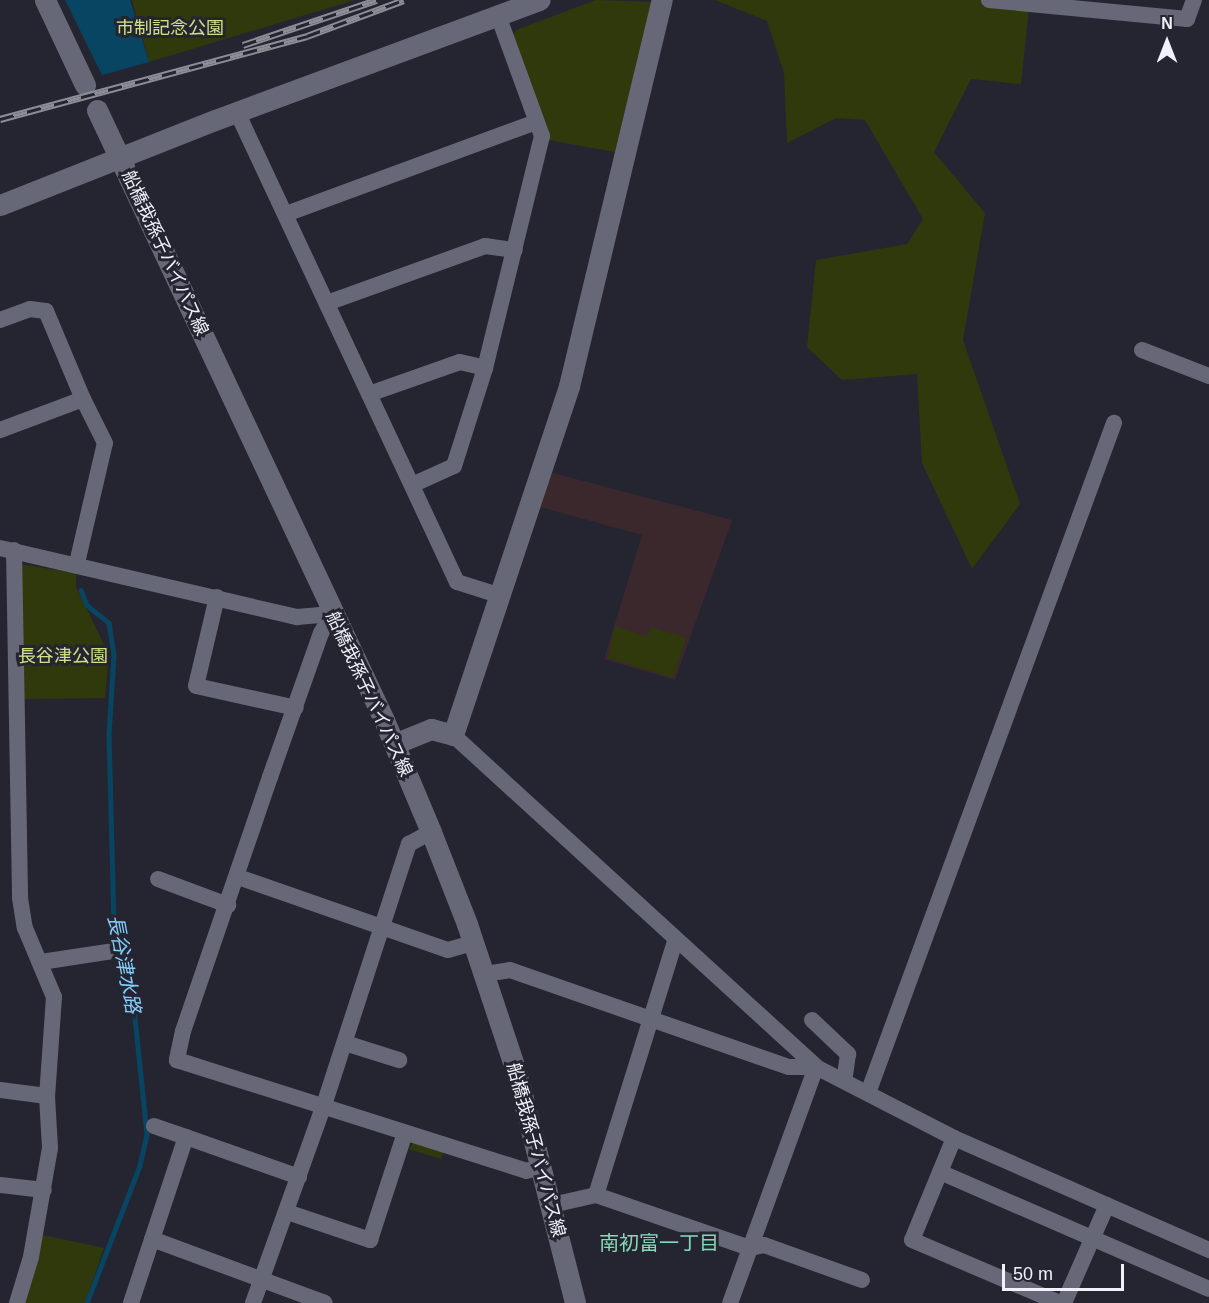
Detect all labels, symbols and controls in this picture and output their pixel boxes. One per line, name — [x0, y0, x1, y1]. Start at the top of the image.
north arrow — [1137, 12, 1197, 72]
text: N — [1161, 15, 1173, 32]
park label: 市制記念公園 — [116, 17, 224, 39]
street label: 船橋我孫子バイパス線 — [117, 167, 213, 339]
street label: 船橋我孫子バイパス線 — [321, 608, 417, 780]
park label: 長谷津公園 — [18, 645, 108, 667]
water label: 長谷津水路 — [103, 913, 145, 1015]
street label: 船橋我孫子バイパス線 — [502, 1060, 570, 1240]
district label: 南初富一丁目 — [599, 1231, 719, 1255]
scale bar — [1005, 1252, 1126, 1290]
text: 50 m — [1013, 1264, 1053, 1284]

